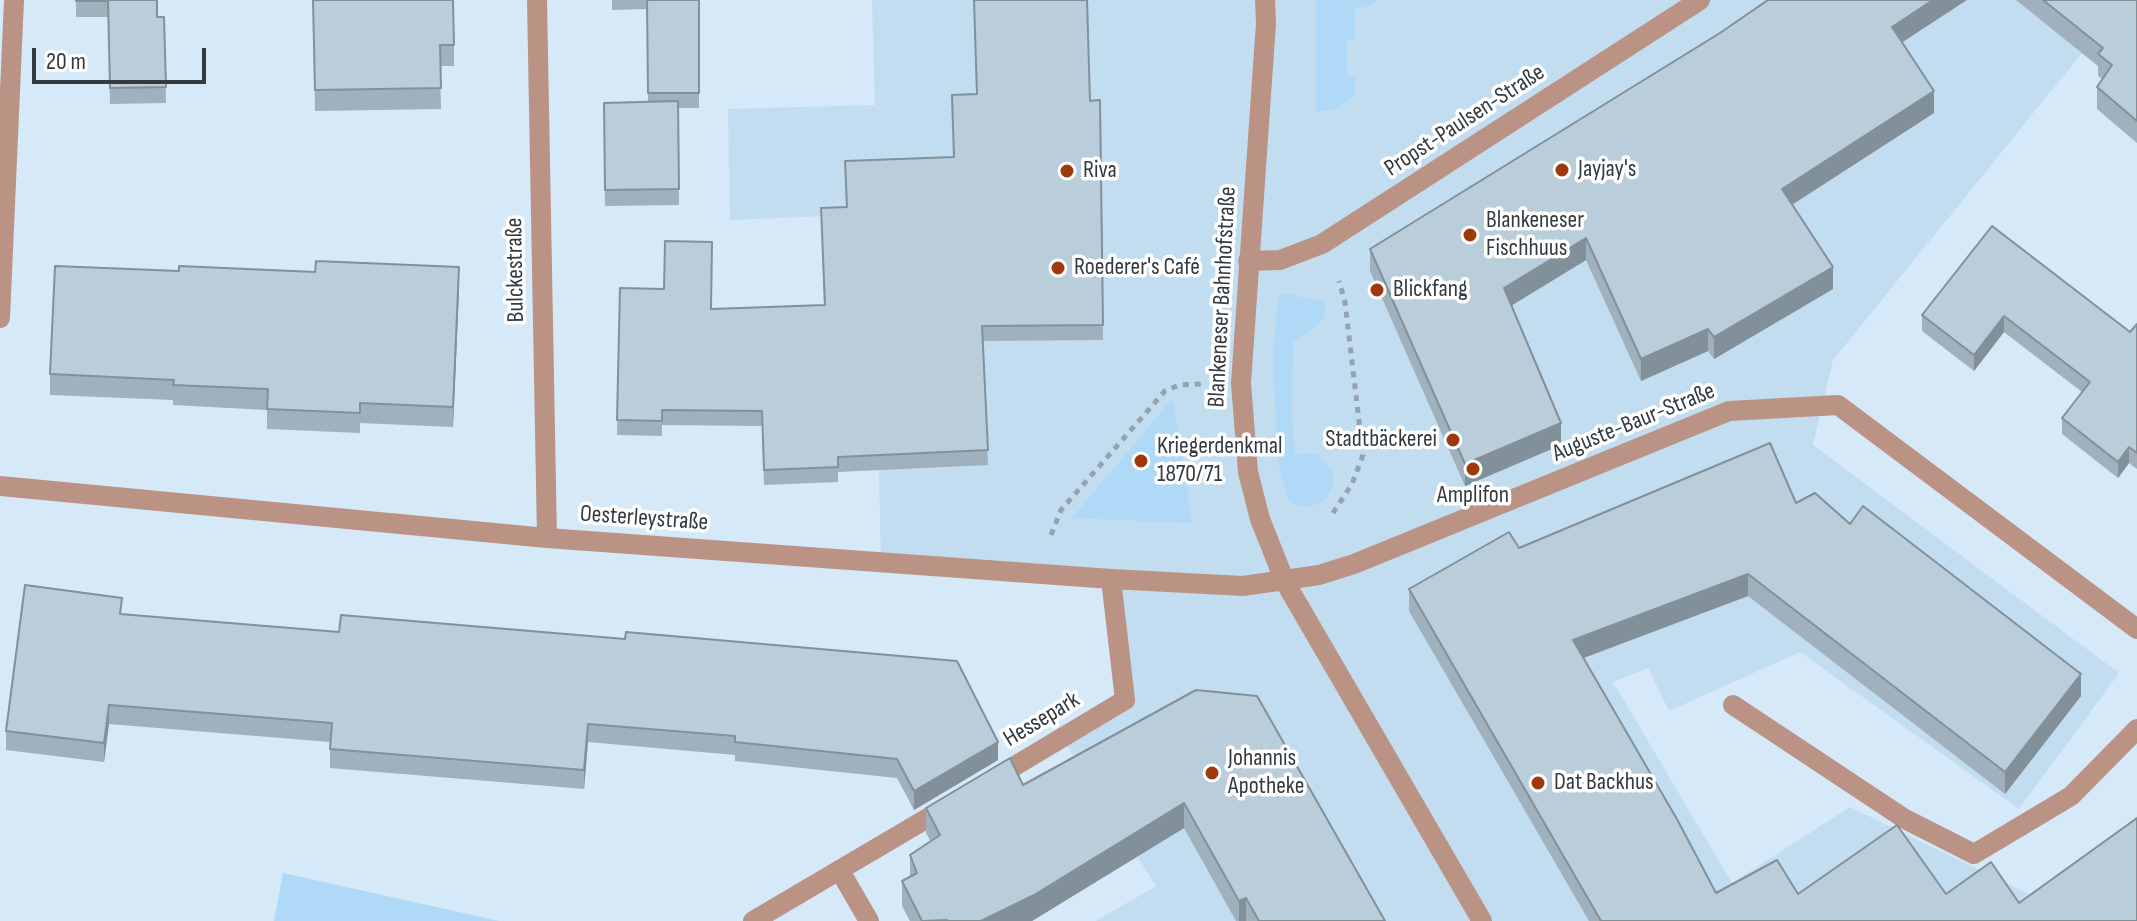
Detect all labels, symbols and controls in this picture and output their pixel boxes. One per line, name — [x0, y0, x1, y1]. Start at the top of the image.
scale bar — [36, 32, 210, 82]
text: 20 m — [46, 47, 86, 76]
street label: Propst-Paulsen-Straße — [1380, 59, 1550, 183]
place label: Jayjay's — [1578, 156, 1636, 184]
place label: Riva — [1083, 157, 1117, 185]
marker: Jayjay's — [1553, 161, 1571, 179]
marker: Riva — [1058, 162, 1076, 180]
street label: Blankeneser Bahnhofstraße — [1203, 186, 1243, 408]
place label: Blankeneser Fischhuus — [1486, 207, 1584, 263]
street label: Bulckestraße — [501, 217, 531, 323]
marker: Blankeneser Fischhuus — [1461, 226, 1479, 244]
place label: Roederer's Café — [1074, 254, 1200, 282]
marker: Roederer's Café — [1049, 259, 1067, 277]
place label: Blickfang — [1393, 276, 1468, 304]
marker: Blickfang — [1368, 281, 1386, 299]
street label: Auguste-Baur-Straße — [1549, 377, 1719, 469]
place label: Stadtbäckerei — [1325, 426, 1437, 454]
marker: Stadtbäckerei — [1444, 431, 1462, 449]
place label: Kriegerdenkmal 1870/71 — [1157, 433, 1283, 489]
marker: Kriegerdenkmal 1870/71 — [1132, 452, 1150, 470]
marker: Amplifon — [1464, 460, 1482, 478]
place label: Amplifon — [1437, 482, 1509, 510]
street label: Oesterleystraße — [579, 500, 709, 538]
street label: Hessepark — [999, 686, 1085, 754]
place label: Johannis Apotheke — [1228, 745, 1304, 801]
marker: Johannis Apotheke — [1203, 764, 1221, 782]
place label: Dat Backhus — [1554, 769, 1654, 797]
marker: Dat Backhus — [1529, 774, 1547, 792]

